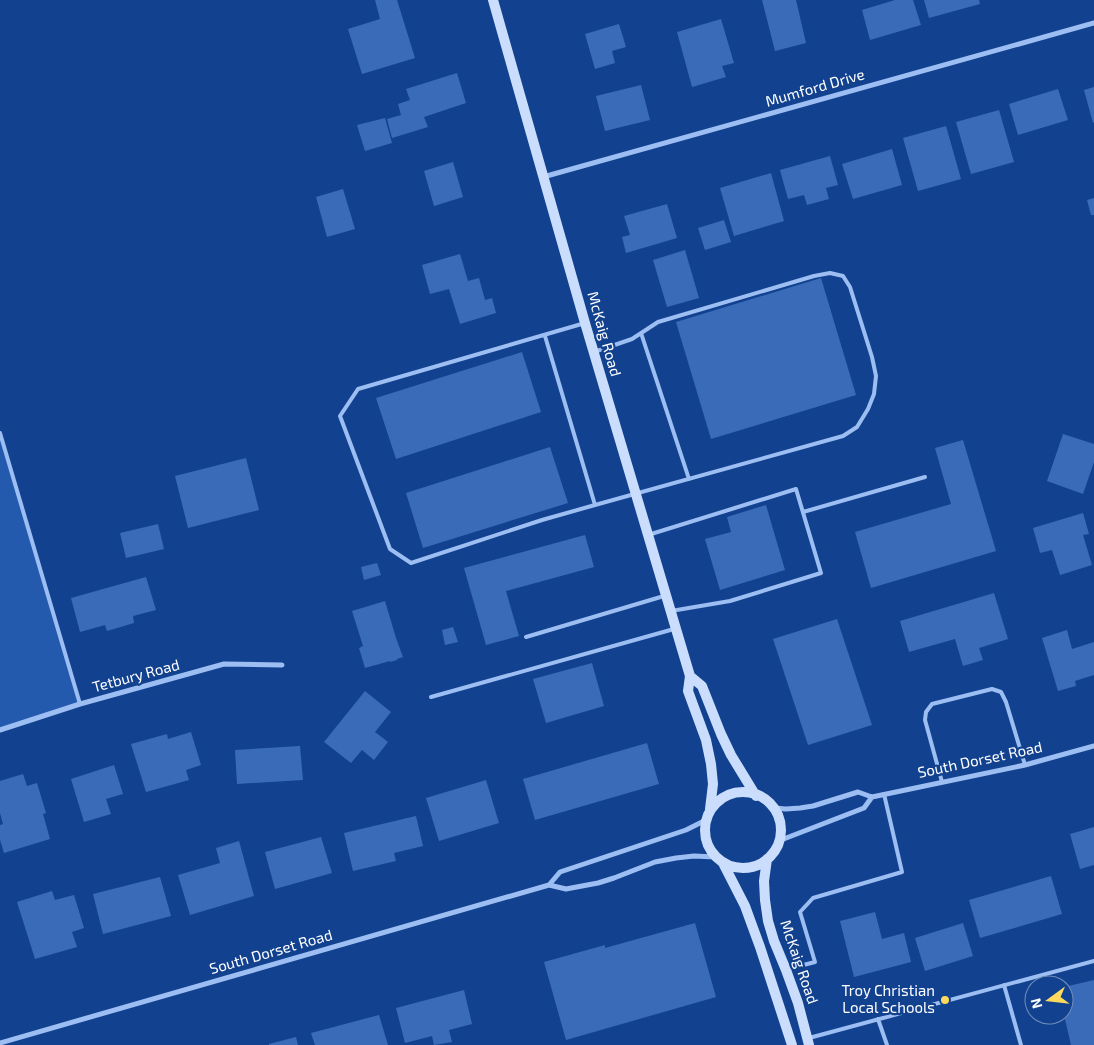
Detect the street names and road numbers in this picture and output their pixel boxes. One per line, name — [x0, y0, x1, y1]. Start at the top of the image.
street label: Mumford Drive — [763, 64, 866, 110]
street label: McKaig Road — [584, 289, 626, 378]
street label: Tetbury Road — [90, 655, 181, 695]
street label: South Dorset Road — [916, 737, 1044, 781]
street label: McKaig Road — [777, 917, 823, 1006]
street label: South Dorset Road — [207, 925, 334, 977]

